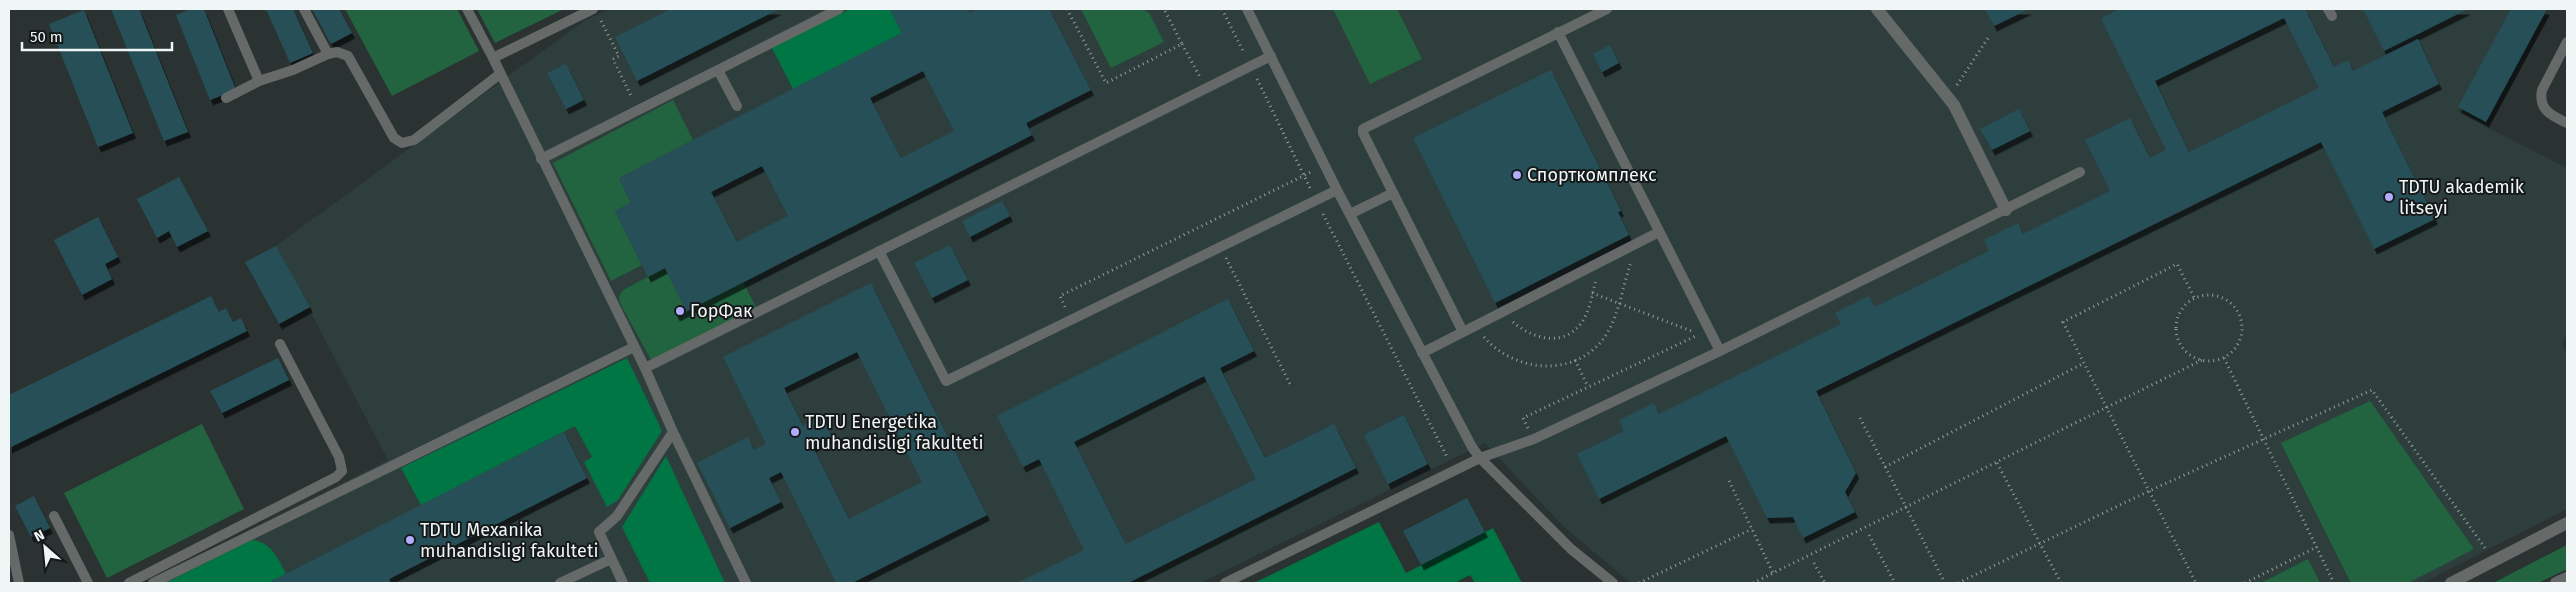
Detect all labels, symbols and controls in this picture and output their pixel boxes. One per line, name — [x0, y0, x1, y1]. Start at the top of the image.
scale bar — [22, 20, 172, 52]
text: 50 m — [30, 28, 63, 46]
place label: Спорткомплекс — [1527, 164, 1657, 186]
marker: Спорткомплекс — [1511, 169, 1523, 181]
place label: TDTU akademik litseyi — [2399, 176, 2525, 219]
marker: TDTU akademik litseyi — [2383, 191, 2395, 203]
place label: ГорФак — [690, 300, 753, 322]
marker: ГорФак — [674, 305, 686, 317]
place label: TDTU Energetika muhandisligi fakulteti — [805, 411, 983, 454]
marker: TDTU Energetika muhandisligi fakulteti — [789, 426, 801, 438]
place label: TDTU Mexanika muhandisligi fakulteti — [420, 519, 598, 562]
north arrow — [20, 522, 70, 572]
text: N — [31, 526, 47, 546]
marker: TDTU Mexanika muhandisligi fakulteti — [404, 534, 416, 546]

